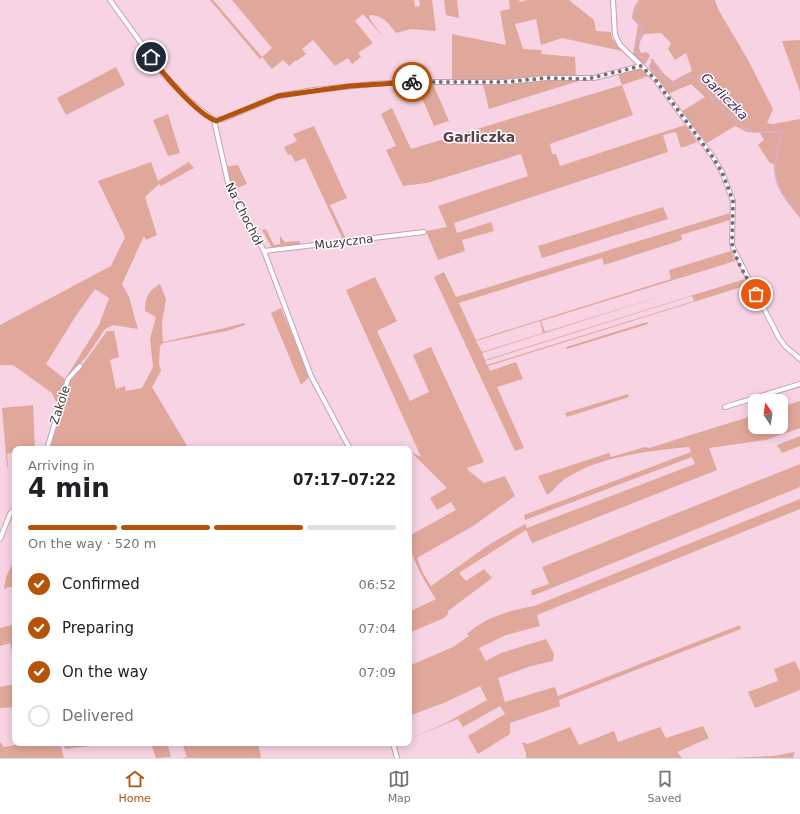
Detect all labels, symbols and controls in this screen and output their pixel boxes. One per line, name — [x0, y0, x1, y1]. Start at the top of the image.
pin — [134, 40, 168, 74]
icon: home — [140, 46, 162, 68]
courier — [392, 62, 432, 102]
water label: Garliczka — [698, 70, 751, 123]
icon: bike — [401, 71, 423, 93]
district label: Garliczka — [443, 129, 515, 145]
street label: Na Chochół — [222, 180, 266, 248]
street label: Muzyczna — [314, 231, 374, 253]
pin — [739, 277, 773, 311]
icon: bag — [745, 283, 767, 305]
street label: Zakole — [47, 384, 73, 426]
north arrow — [748, 394, 788, 434]
map controls — [748, 394, 788, 434]
text: Arriving in — [28, 458, 95, 473]
text: 07:17–07:22 — [293, 471, 396, 489]
text: 4 min — [28, 473, 110, 503]
text: On the way · 520 m — [28, 536, 156, 551]
icon: check — [28, 573, 50, 595]
text: Confirmed — [62, 575, 140, 593]
text: 06:52 — [359, 577, 396, 592]
icon: check — [28, 617, 50, 639]
text: Preparing — [62, 619, 134, 637]
text: 07:04 — [359, 621, 396, 636]
icon: check — [28, 661, 50, 683]
text: On the way — [62, 663, 148, 681]
text: 07:09 — [359, 665, 396, 680]
text: Delivered — [62, 707, 134, 725]
tab: Home — [118, 768, 151, 805]
tab: Map — [388, 768, 411, 805]
tab: Saved — [648, 768, 682, 805]

